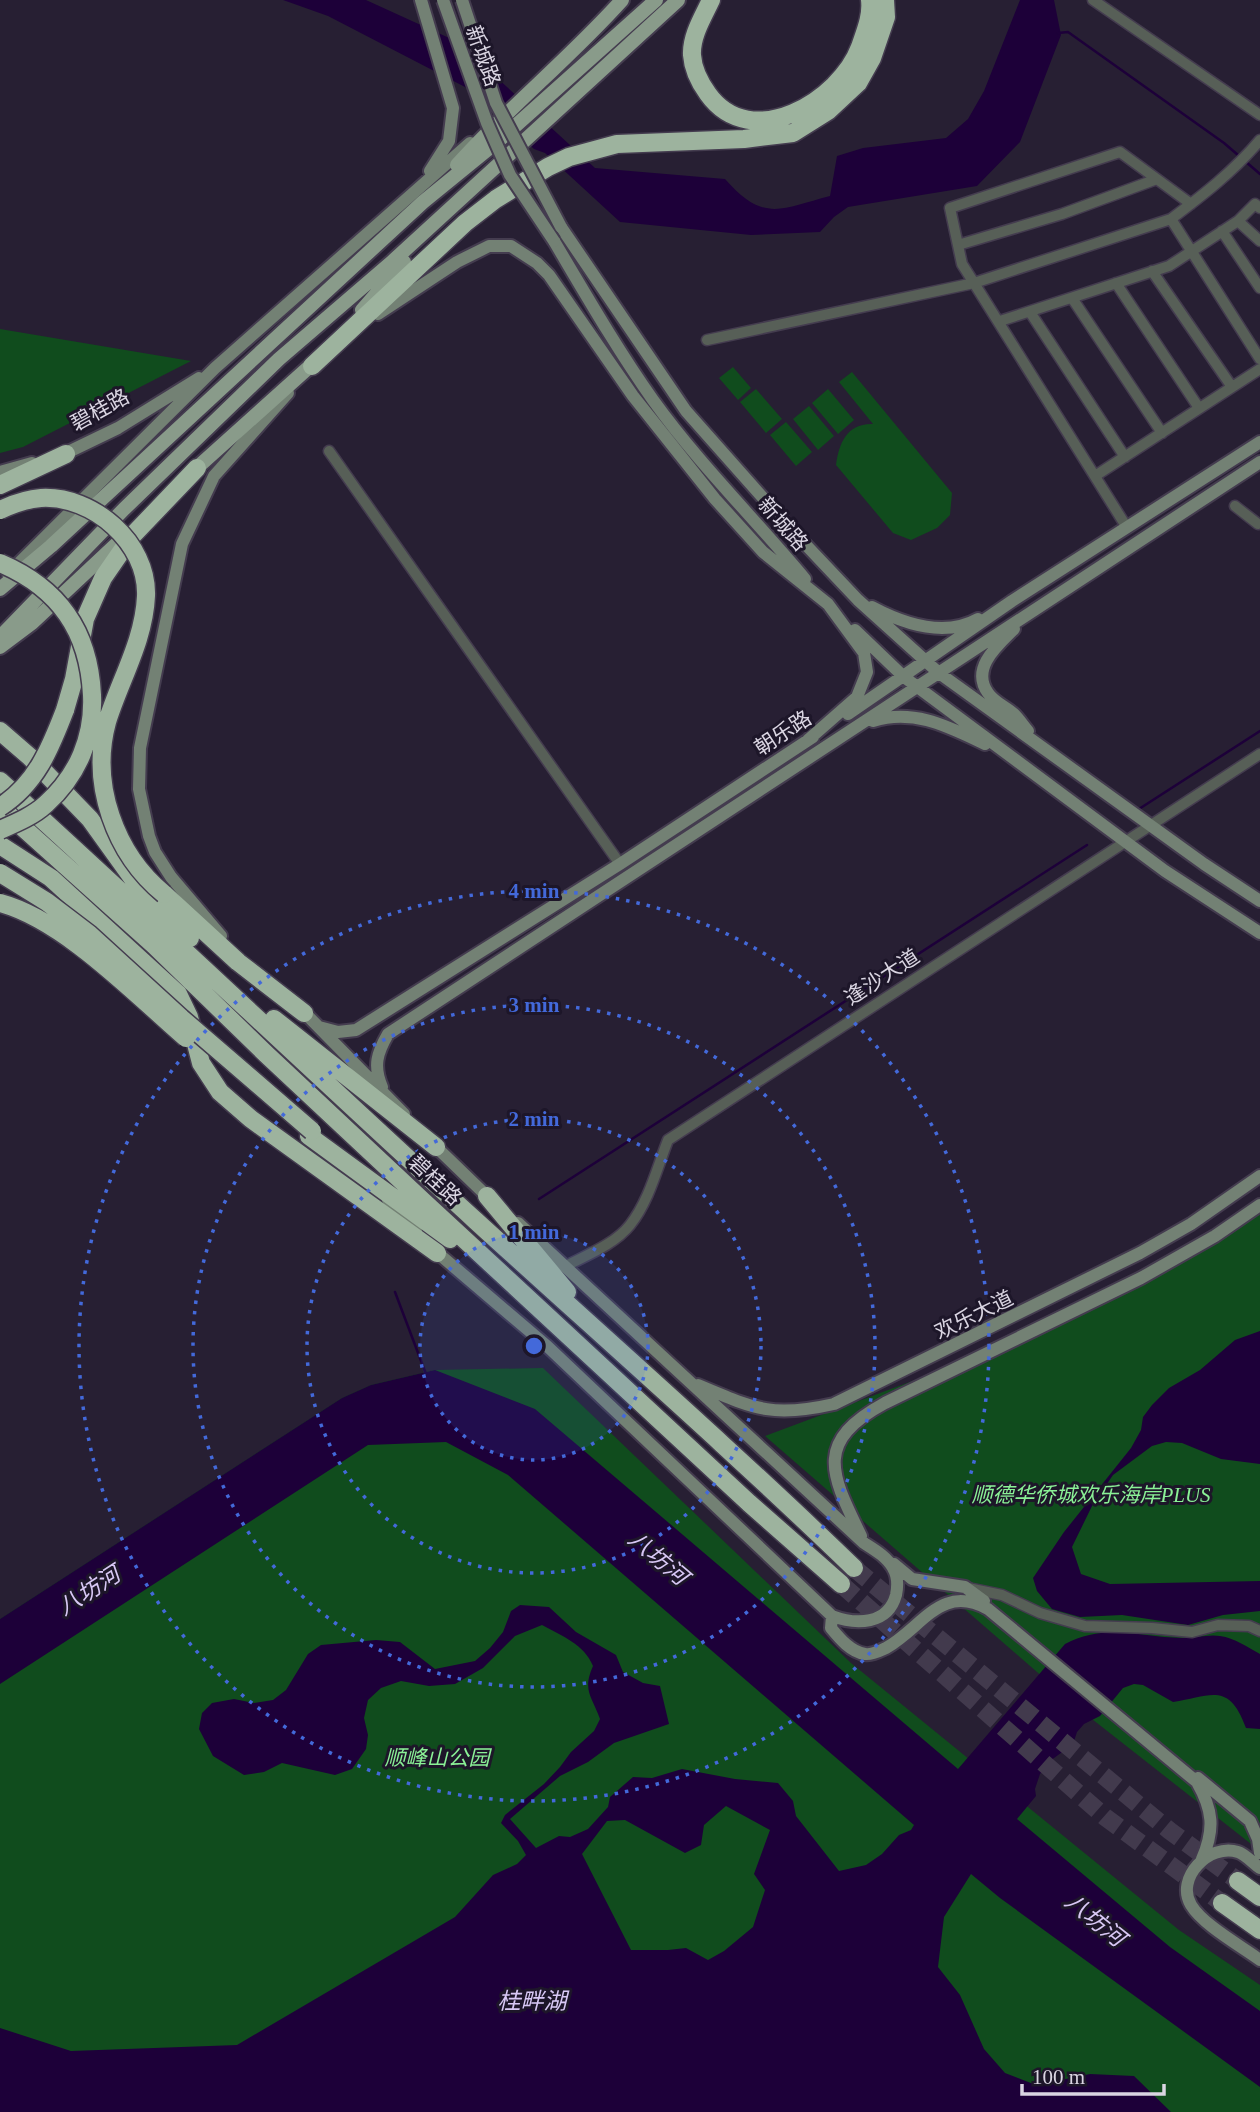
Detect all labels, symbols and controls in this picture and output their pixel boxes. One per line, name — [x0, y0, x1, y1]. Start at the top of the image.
street label: 新城路 — [461, 22, 505, 90]
street label: 碧桂路 — [67, 384, 133, 436]
street label: 新城路 — [753, 492, 813, 556]
street label: 朝乐路 — [750, 706, 816, 760]
text: 4 min — [509, 879, 560, 903]
street label: 逢沙大道 — [840, 944, 924, 1010]
text: 3 min — [509, 993, 560, 1017]
text: 2 min — [509, 1107, 560, 1131]
street label: 碧桂路 — [404, 1150, 466, 1210]
text: 1 min — [509, 1220, 560, 1244]
street label: 欢乐大道 — [931, 1286, 1017, 1344]
centre of rings — [522, 1334, 546, 1358]
park label: 顺德华侨城欢乐海岸PLUS — [971, 1483, 1211, 1507]
water label: 八坊河 — [624, 1526, 696, 1592]
water label: 八坊河 — [53, 1560, 128, 1620]
park label: 顺峰山公园 — [385, 1746, 492, 1770]
water label: 八坊河 — [1060, 1889, 1133, 1954]
water label: 桂畔湖 — [498, 1989, 570, 2014]
scale bar — [1022, 2052, 1164, 2096]
text: 100 m — [1032, 2065, 1085, 2089]

